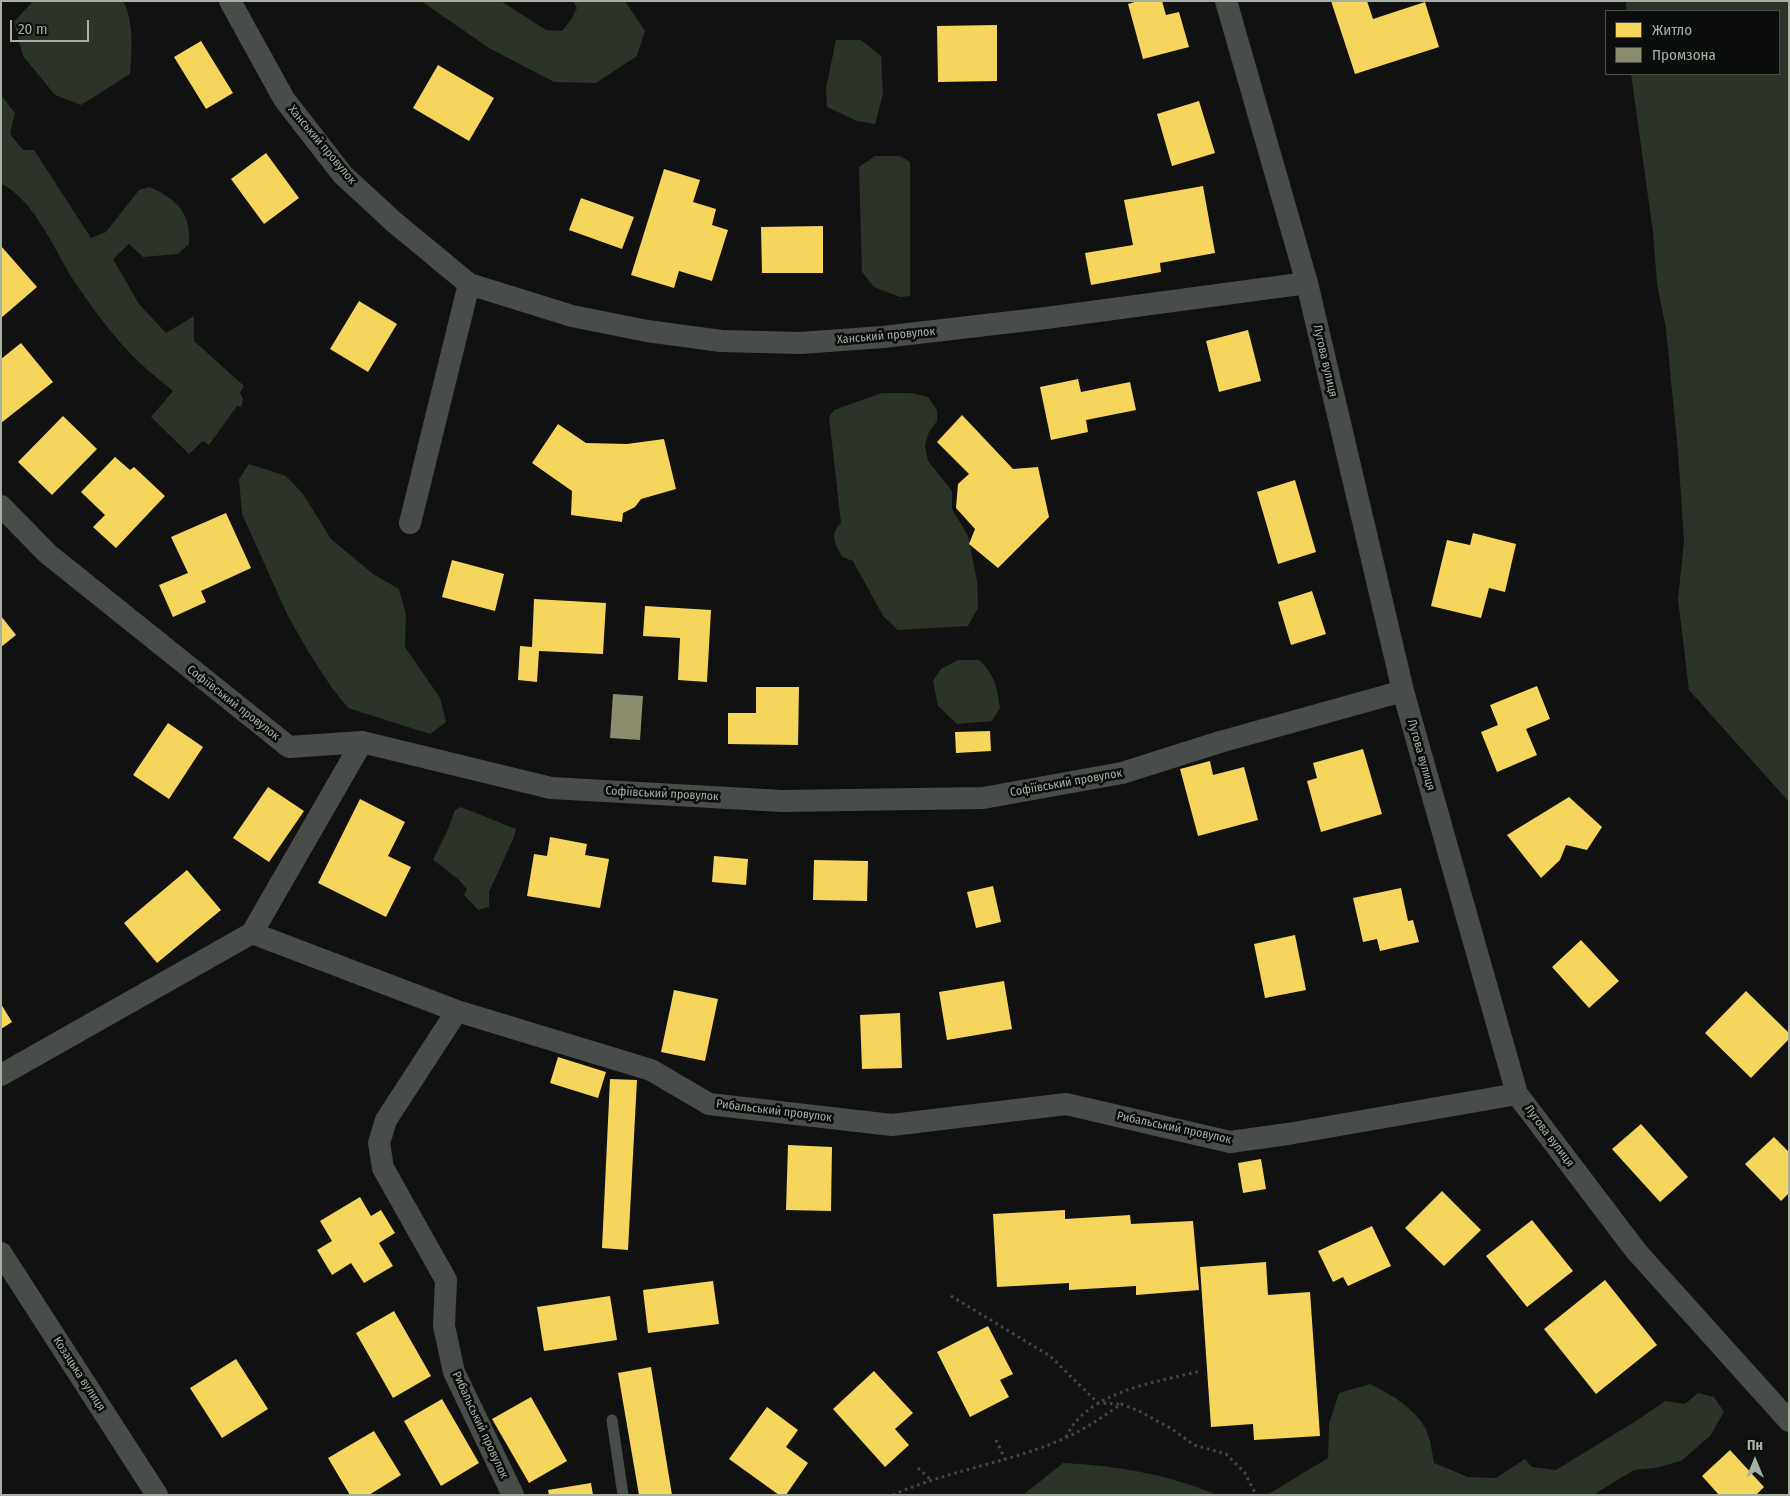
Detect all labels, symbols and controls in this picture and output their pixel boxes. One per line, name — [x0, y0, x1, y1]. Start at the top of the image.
scale bar — [12, 10, 91, 42]
legend — [1605, 10, 1780, 75]
text: 20 m — [18, 20, 48, 38]
text: Житло — [1652, 21, 1692, 39]
text: Промзона — [1652, 46, 1716, 64]
street label: Ханський провулок — [285, 103, 359, 187]
street label: Лугова вулиця — [1310, 323, 1340, 399]
street label: Ханський провулок — [836, 325, 936, 347]
street label: Софіївський провулок — [184, 662, 282, 744]
street label: Лугова вулиця — [1404, 718, 1438, 792]
street label: Софіївський провулок — [1009, 766, 1123, 800]
street label: Софіївський провулок — [605, 784, 719, 804]
street label: Рибальський провулок — [715, 1097, 833, 1125]
street label: Лугова вулиця — [1521, 1102, 1577, 1170]
street label: Рибальський провулок — [1116, 1109, 1232, 1147]
street label: Козацька вулиця — [50, 1334, 108, 1414]
street label: Рибальський провулок — [449, 1369, 511, 1481]
north arrow — [1730, 1436, 1780, 1486]
text: Пн — [1747, 1437, 1763, 1454]

